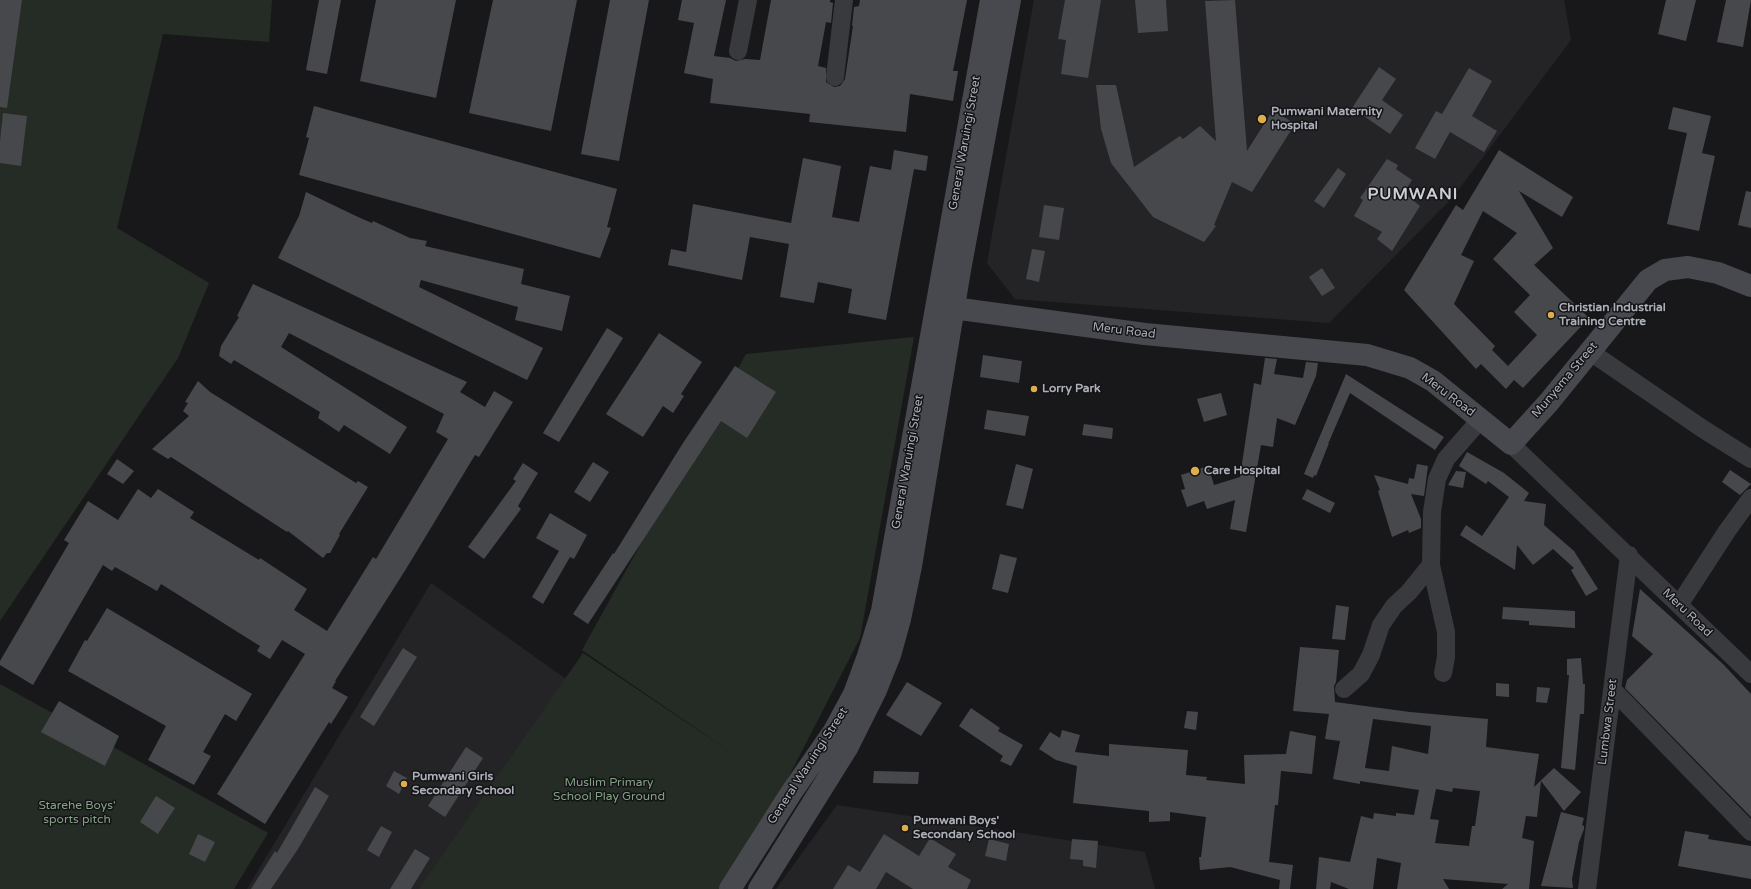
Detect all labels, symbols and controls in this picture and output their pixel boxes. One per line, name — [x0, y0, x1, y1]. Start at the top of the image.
street label: General Waruingi Street — [946, 75, 984, 211]
place label: Pumwani Maternity Hospital — [1271, 105, 1382, 133]
marker: Pumwani Maternity Hospital — [1256, 113, 1268, 125]
district label: PUMWANI — [1368, 185, 1458, 205]
place label: Christian Industrial Training Centre — [1559, 301, 1666, 329]
marker: Christian Industrial Training Centre — [1546, 310, 1556, 320]
street label: Meru Road — [1092, 320, 1156, 342]
street label: Munyema Street — [1529, 339, 1601, 421]
street label: Meru Road — [1418, 370, 1478, 420]
place label: Lorry Park — [1042, 382, 1101, 396]
marker: Lorry Park — [1029, 384, 1039, 394]
street label: General Waruingi Street — [889, 394, 927, 530]
place label: Care Hospital — [1204, 464, 1280, 478]
marker: Care Hospital — [1189, 465, 1201, 477]
street label: Meru Road — [1659, 586, 1715, 640]
street label: Lumbwa Street — [1596, 678, 1620, 766]
street label: General Waruingi Street — [765, 705, 851, 827]
place label: Pumwani Girls Secondary School — [412, 770, 514, 798]
park label: Muslim Primary School Play Ground — [553, 776, 665, 804]
marker: Pumwani Girls Secondary School — [399, 779, 409, 789]
park label: Starehe Boys' sports pitch — [38, 799, 116, 827]
place label: Pumwani Boys' Secondary School — [913, 814, 1015, 842]
marker: Pumwani Boys' Secondary School — [900, 823, 910, 833]

